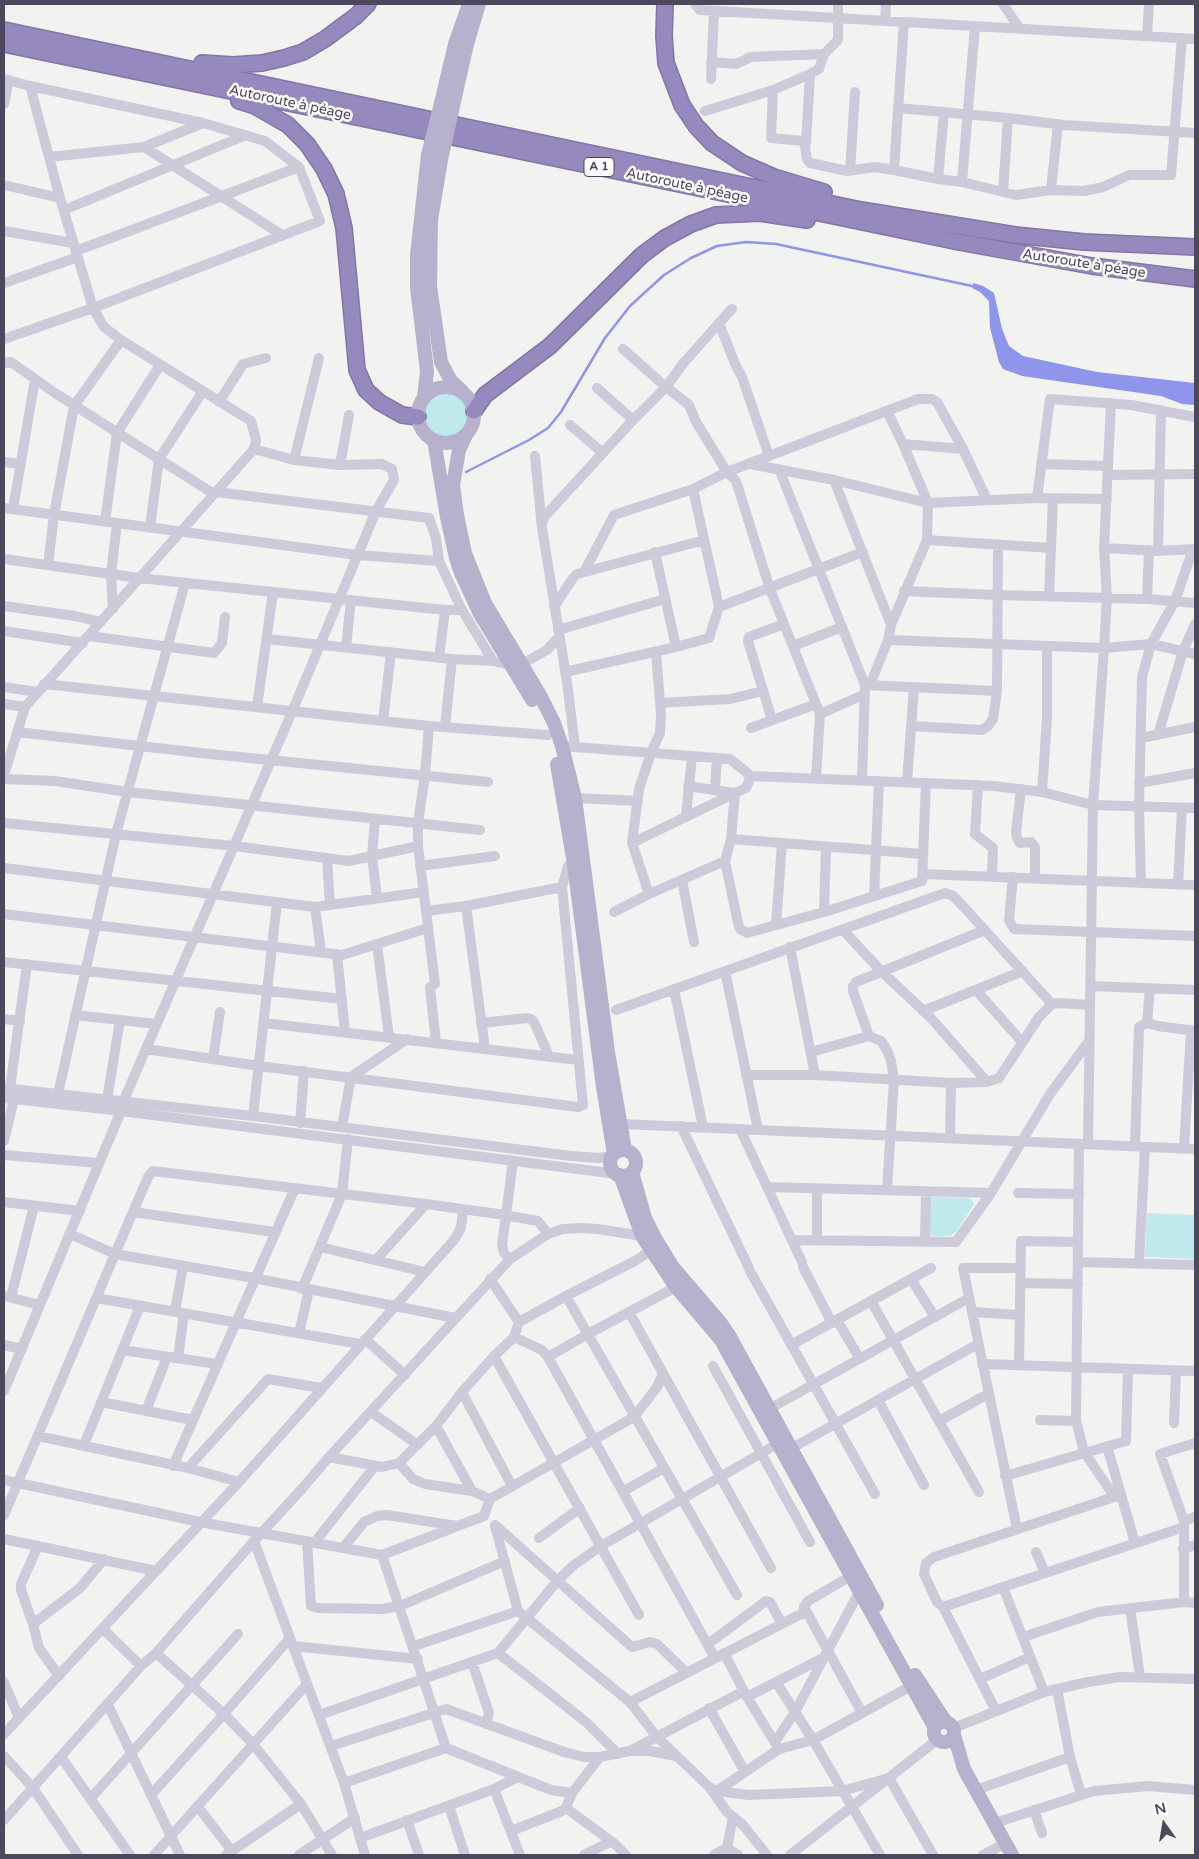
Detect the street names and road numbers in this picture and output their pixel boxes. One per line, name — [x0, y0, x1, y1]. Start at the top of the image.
street label: Autoroute à péage — [227, 82, 353, 124]
road number: A 1 — [584, 158, 614, 176]
street label: Autoroute à péage — [624, 165, 750, 207]
street label: Autoroute à péage — [1021, 246, 1147, 282]

